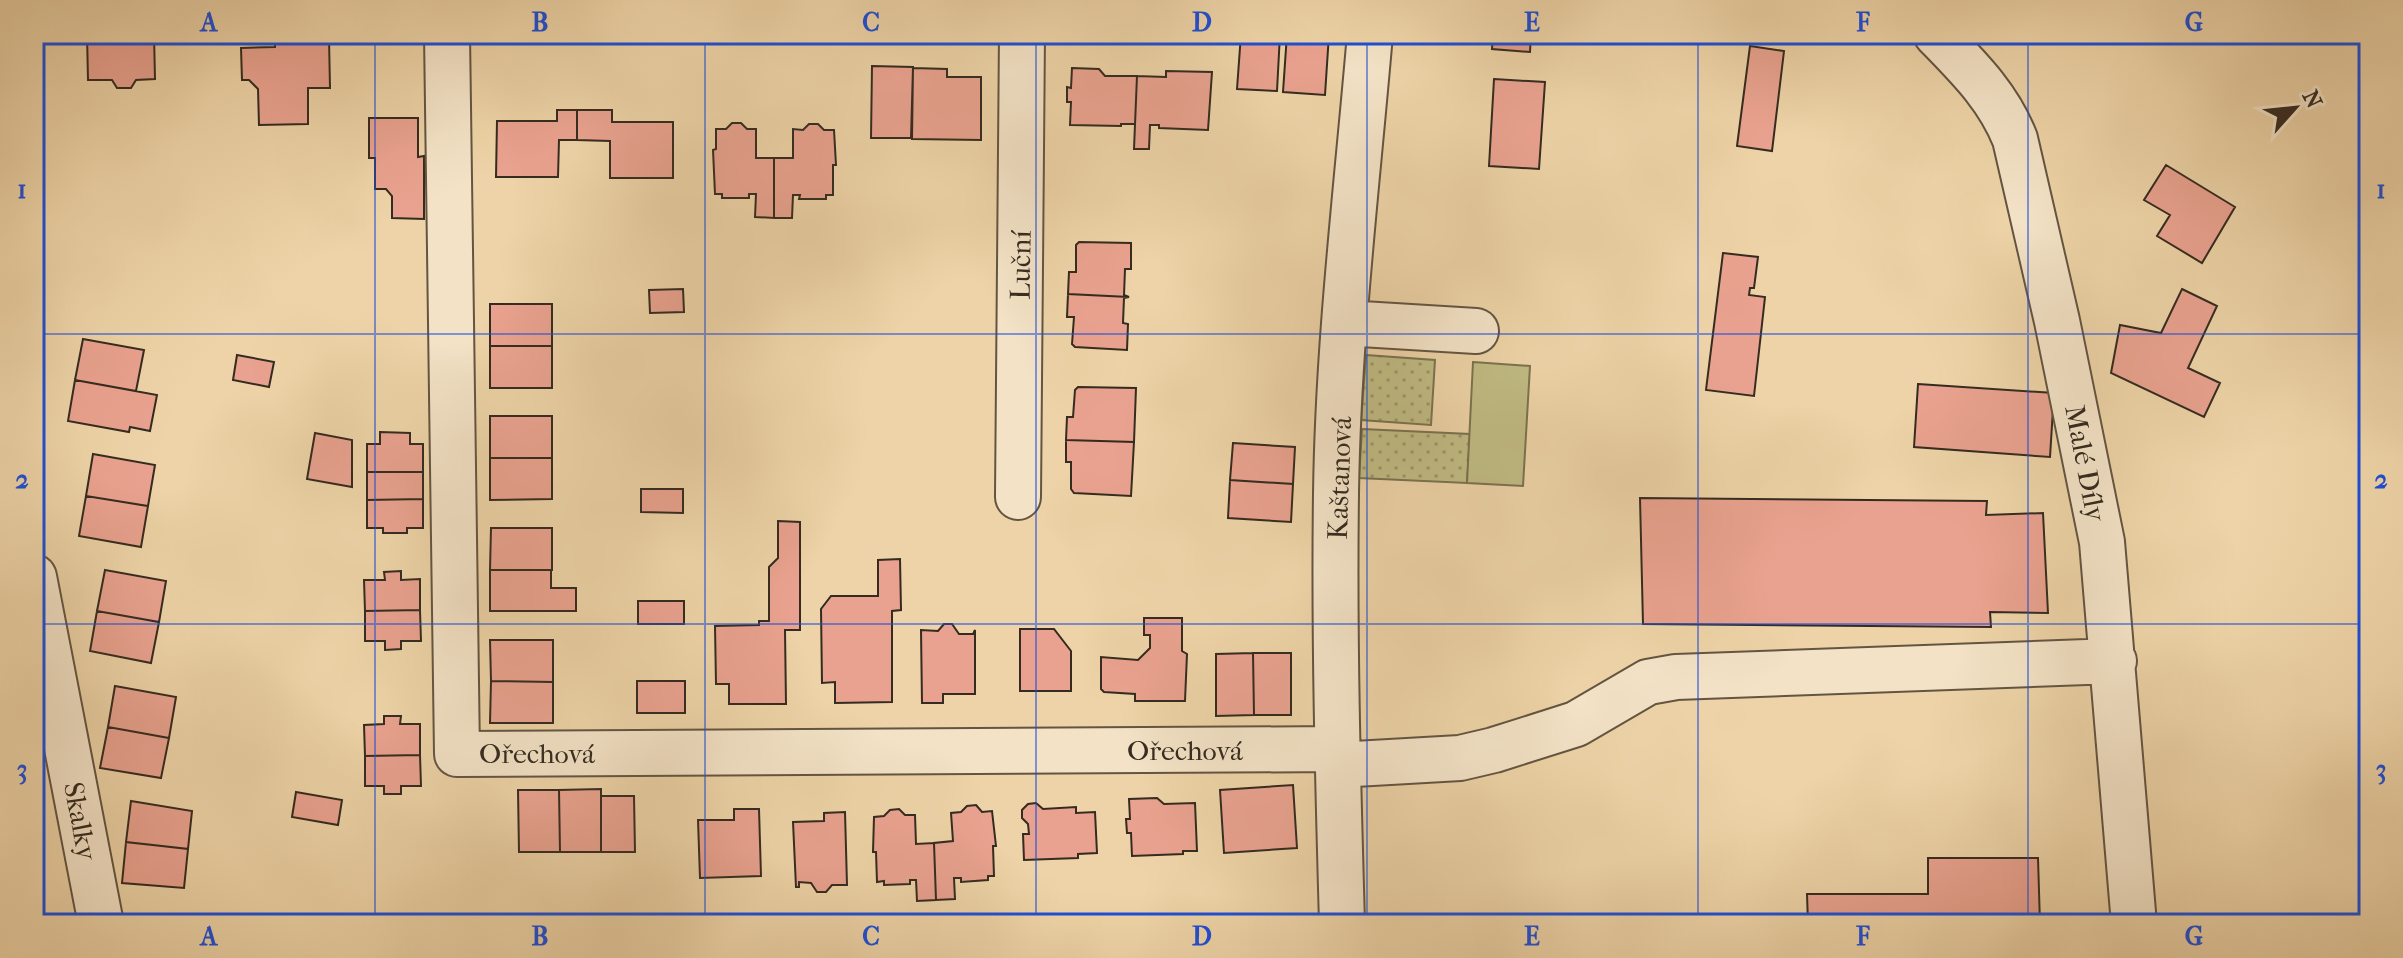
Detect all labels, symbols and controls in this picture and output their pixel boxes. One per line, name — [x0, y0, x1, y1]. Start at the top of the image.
text: A — [199, 7, 219, 38]
text: B — [532, 7, 549, 38]
text: C — [862, 7, 880, 38]
text: D — [1192, 7, 1212, 38]
text: E — [1524, 7, 1540, 38]
text: F — [1855, 7, 1870, 38]
text: G — [2185, 7, 2203, 38]
north arrow — [2255, 68, 2335, 148]
text: N — [2297, 86, 2327, 113]
text: 1 — [17, 174, 27, 205]
text: 1 — [2376, 174, 2386, 205]
street label: Luční — [1003, 229, 1038, 300]
street label: Malé Díly — [2058, 402, 2113, 525]
street label: Kaštanová — [1321, 415, 1358, 540]
text: 2 — [15, 464, 29, 495]
text: 2 — [2374, 464, 2388, 495]
street label: Ořechová — [1127, 734, 1244, 767]
street label: Ořechová — [479, 737, 596, 770]
text: 3 — [17, 754, 27, 785]
text: 3 — [2376, 754, 2386, 785]
street label: Skalky — [57, 779, 104, 864]
text: A — [199, 921, 219, 952]
text: B — [532, 921, 549, 952]
text: C — [862, 921, 880, 952]
text: D — [1192, 921, 1212, 952]
text: E — [1524, 921, 1540, 952]
text: F — [1855, 921, 1870, 952]
text: G — [2185, 921, 2203, 952]

